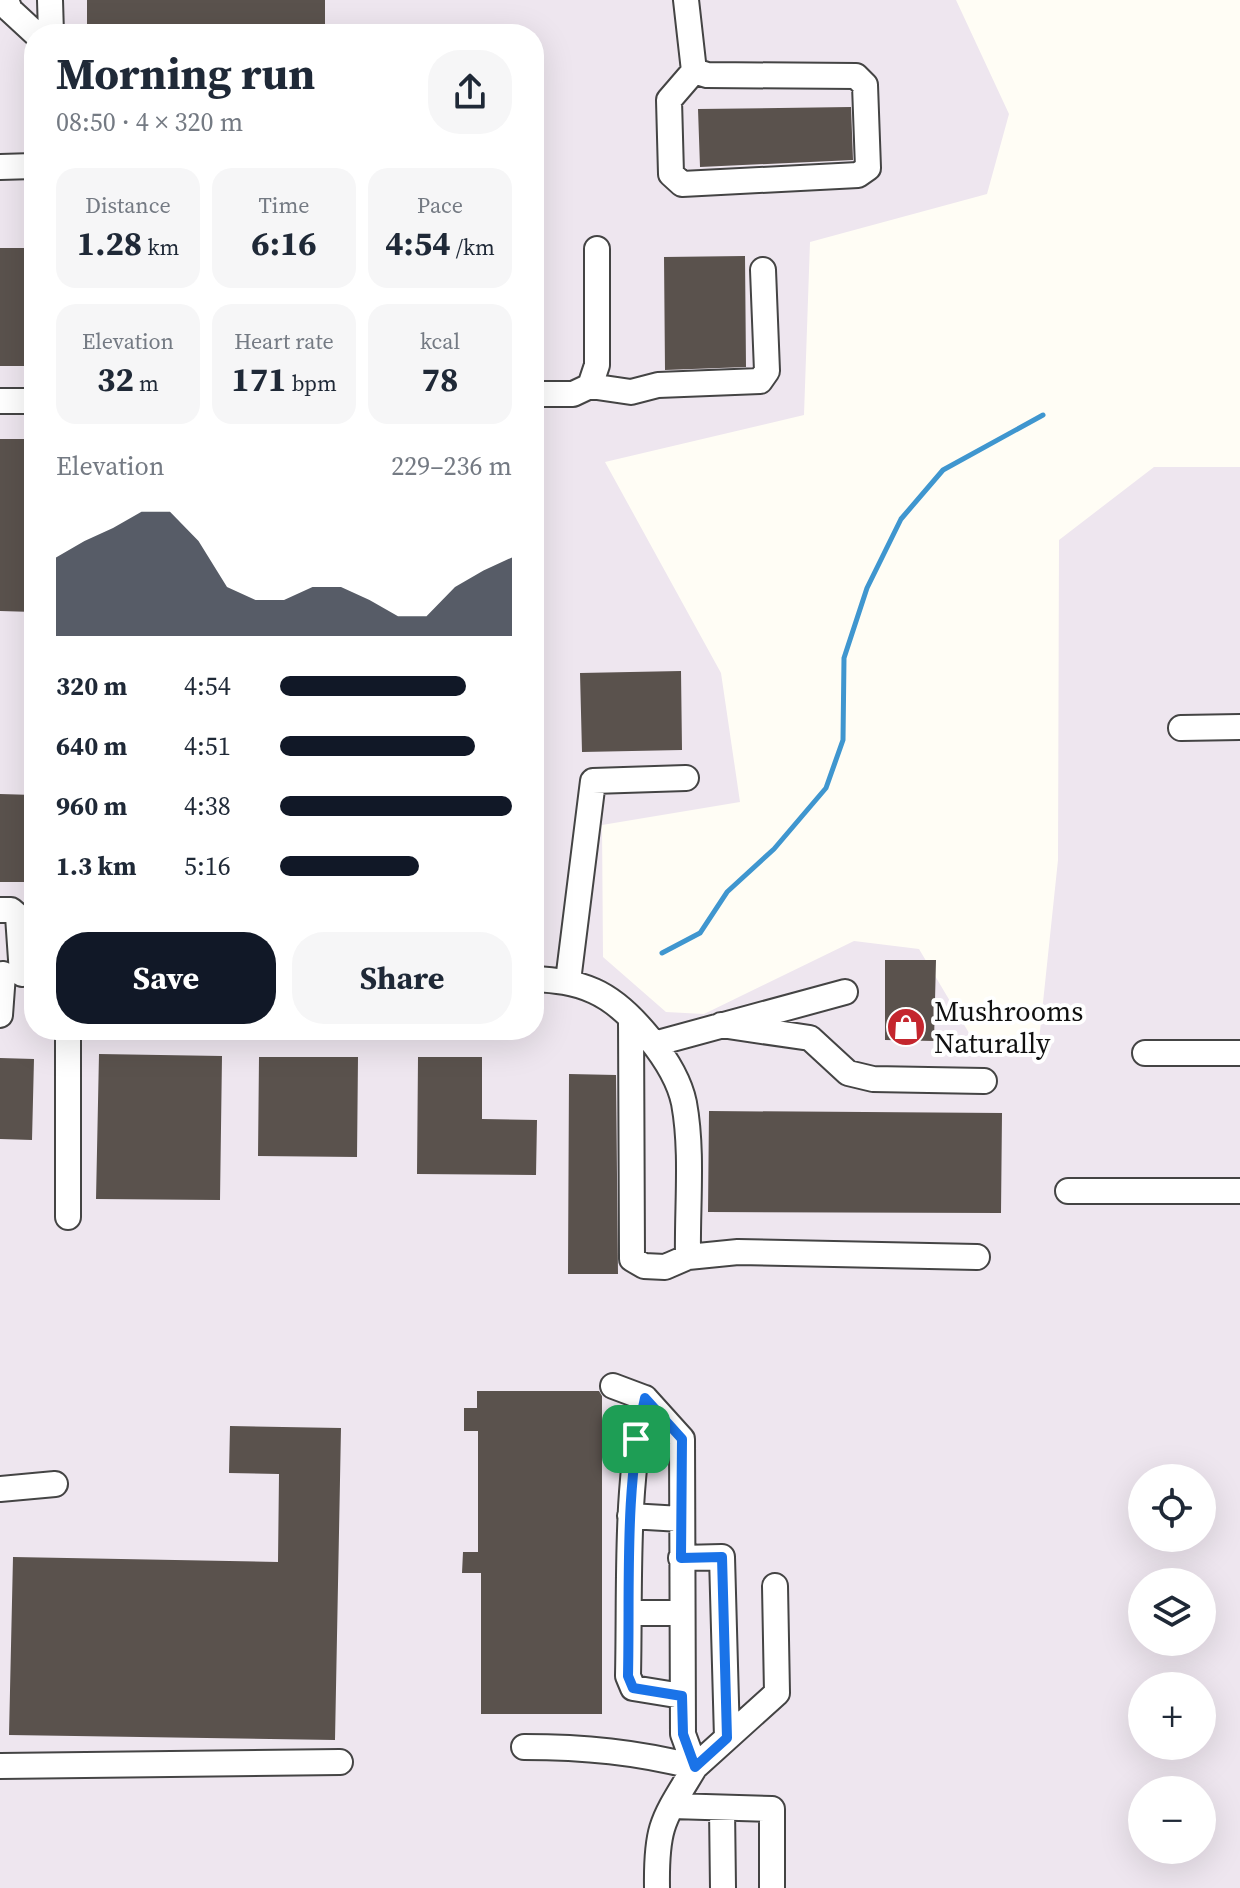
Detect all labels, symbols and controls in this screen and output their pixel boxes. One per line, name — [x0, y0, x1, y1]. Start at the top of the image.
text: Morning run — [56, 43, 315, 104]
button: share — [428, 50, 512, 134]
text: 08:50 · 4 × 320 m — [56, 104, 243, 140]
text: Distance — [85, 190, 171, 220]
text: Time — [259, 190, 309, 220]
text: Pace — [417, 190, 463, 220]
text: 1.28 — [77, 220, 142, 266]
text: 6:16 — [251, 220, 317, 266]
text: 4:54 — [385, 220, 451, 266]
text: km — [142, 232, 179, 262]
text: /km — [451, 232, 495, 262]
text: Elevation — [82, 326, 174, 356]
text: Heart rate — [234, 326, 334, 356]
text: kcal — [420, 326, 460, 356]
text: 32 — [97, 356, 134, 402]
text: 171 — [231, 356, 287, 402]
text: 78 — [422, 356, 458, 402]
text: m — [134, 368, 159, 398]
text: bpm — [287, 368, 337, 398]
text: Elevation — [56, 448, 165, 484]
text: 229–236 m — [391, 448, 512, 484]
text: 320 m — [56, 668, 127, 704]
text: 4:54 — [184, 668, 231, 704]
text: 640 m — [56, 728, 127, 764]
text: 4:51 — [184, 728, 231, 764]
text: 960 m — [56, 788, 127, 824]
text: 4:38 — [184, 788, 231, 824]
text: 1.3 km — [56, 848, 137, 884]
text: 5:16 — [184, 848, 231, 884]
button: Save — [56, 932, 276, 1024]
button: Share — [292, 932, 512, 1024]
place label: Mushrooms Naturally — [934, 992, 1083, 1062]
shop icon: Mushrooms Naturally — [885, 1006, 927, 1048]
pin — [602, 1405, 670, 1473]
icon: arrive — [614, 1417, 658, 1461]
map controls — [1128, 1464, 1216, 1864]
button: locate — [1128, 1464, 1216, 1552]
button: layers — [1128, 1568, 1216, 1656]
button: + — [1128, 1672, 1216, 1760]
button: − — [1128, 1776, 1216, 1864]

